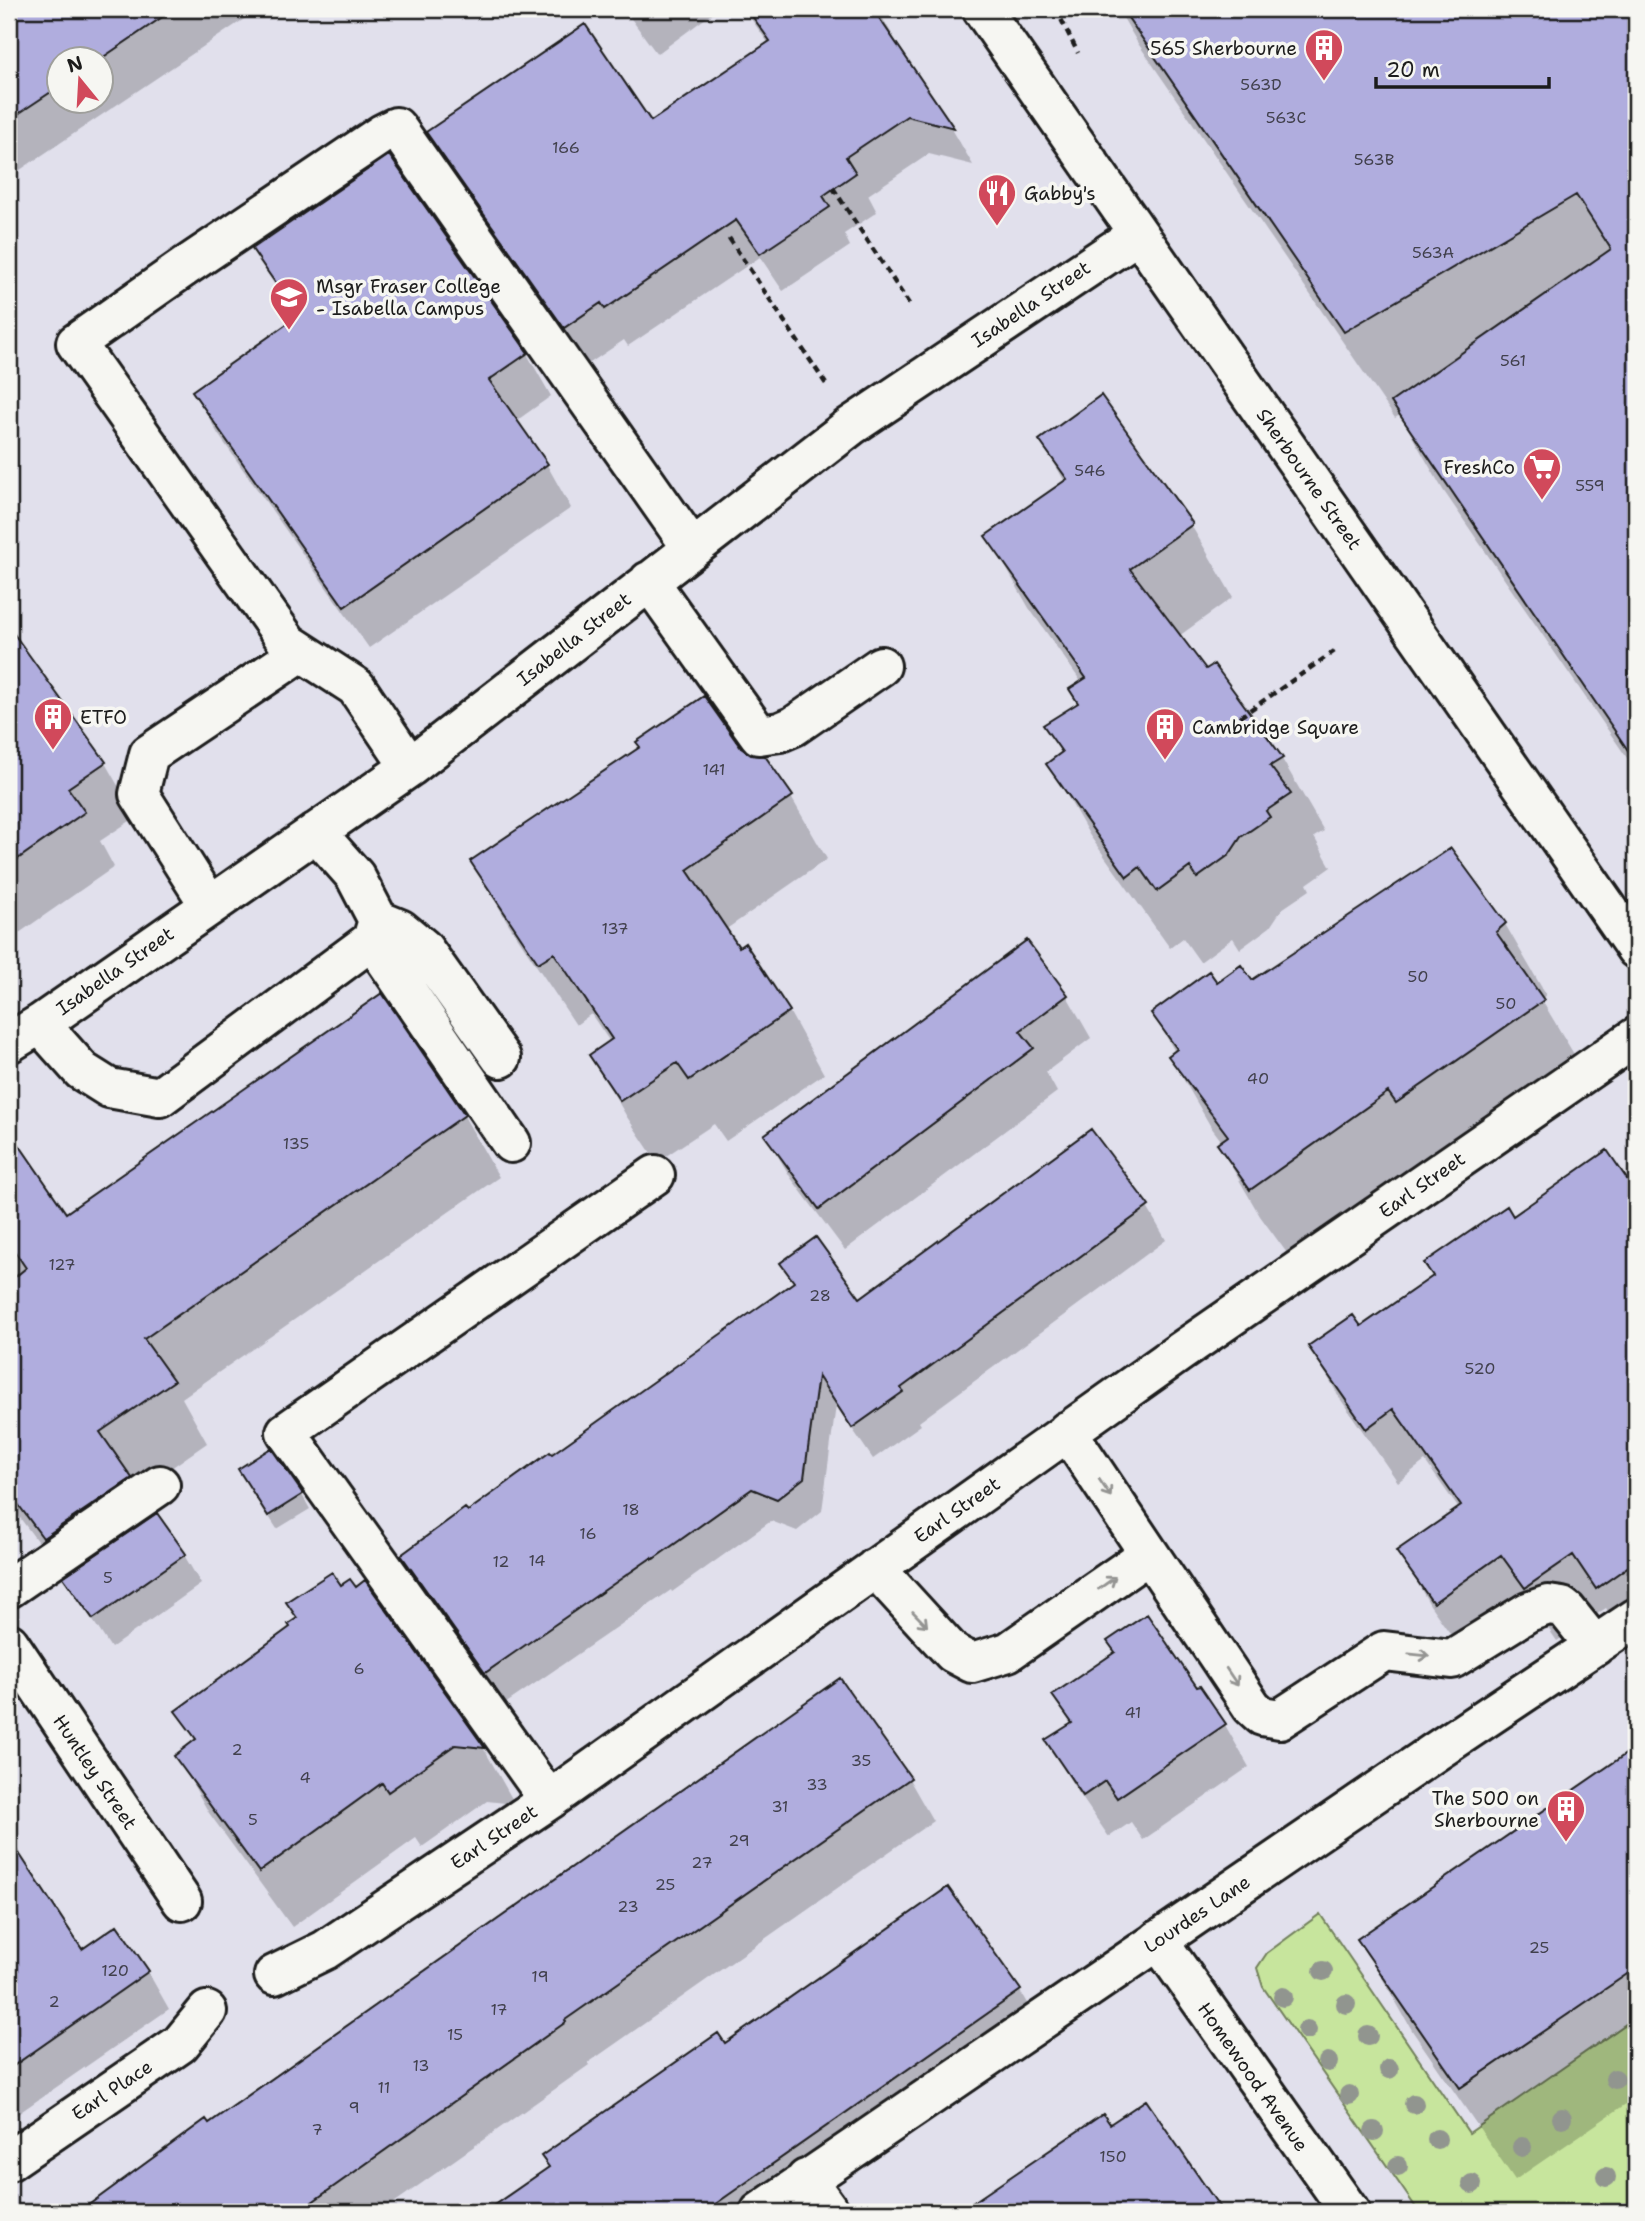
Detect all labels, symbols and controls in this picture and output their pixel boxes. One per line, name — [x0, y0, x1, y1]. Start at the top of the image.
building icon: 565 Sherbourne — [1303, 27, 1345, 82]
place label: 565 Sherbourne — [1150, 36, 1297, 61]
north arrow — [46, 46, 116, 116]
scale bar — [1376, 46, 1549, 90]
text: N — [64, 50, 86, 79]
text: 20 m — [1386, 56, 1440, 84]
house number: 563D — [1240, 74, 1282, 95]
house number: 563C — [1266, 107, 1307, 128]
house number: 166 — [552, 137, 580, 158]
house number: 563B — [1354, 149, 1394, 170]
restaurant icon: Gabby's — [976, 172, 1018, 227]
place label: Gabby's — [1024, 181, 1096, 206]
house number: 563A — [1412, 242, 1454, 263]
street label: Isabella Street — [967, 255, 1095, 353]
place label: Msgr Fraser College - Isabella Campus — [316, 274, 501, 321]
school or university icon: Msgr Fraser College - Isabella Campus — [268, 276, 310, 331]
house number: 561 — [1500, 350, 1526, 371]
street label: Sherbourne Street — [1251, 403, 1367, 555]
supermarket icon: FreshCo — [1521, 446, 1563, 501]
place label: FreshCo — [1444, 455, 1515, 480]
house number: 546 — [1074, 460, 1106, 481]
house number: 559 — [1575, 475, 1605, 496]
street label: Isabella Street — [512, 587, 636, 691]
building icon: ETFO — [32, 696, 74, 751]
place label: ETFO — [80, 705, 127, 730]
building icon: Cambridge Square — [1144, 706, 1186, 761]
place label: Cambridge Square — [1192, 715, 1359, 740]
house number: 141 — [702, 759, 726, 780]
house number: 137 — [602, 918, 628, 939]
street label: Isabella Street — [51, 921, 179, 1021]
house number: 50 — [1408, 966, 1428, 987]
house number: 50 — [1496, 993, 1516, 1014]
house number: 40 — [1247, 1068, 1269, 1089]
house number: 135 — [283, 1133, 309, 1154]
street label: Earl Street — [1374, 1146, 1470, 1224]
house number: 127 — [48, 1254, 76, 1275]
house number: 28 — [809, 1285, 831, 1306]
house number: 520 — [1465, 1358, 1495, 1379]
street label: Earl Street — [909, 1471, 1005, 1549]
one-way arrow — [1098, 1478, 1112, 1497]
house number: 18 — [622, 1499, 640, 1520]
house number: 16 — [579, 1523, 597, 1544]
house number: 14 — [528, 1550, 546, 1571]
house number: 12 — [492, 1551, 510, 1572]
house number: 5 — [103, 1567, 113, 1588]
one-way arrow — [1097, 1576, 1116, 1590]
one-way arrow — [912, 1610, 929, 1627]
one-way arrow — [1407, 1649, 1430, 1662]
house number: 6 — [353, 1658, 365, 1679]
one-way arrow — [1225, 1667, 1239, 1686]
house number: 41 — [1124, 1702, 1142, 1723]
street label: Huntley Street — [47, 1710, 143, 1834]
house number: 2 — [231, 1739, 243, 1760]
house number: 35 — [851, 1750, 871, 1771]
house number: 4 — [299, 1767, 311, 1788]
house number: 33 — [806, 1774, 828, 1795]
place label: The 500 on Sherbourne — [1432, 1786, 1539, 1833]
building icon: The 500 on Sherbourne — [1545, 1788, 1587, 1843]
house number: 31 — [771, 1796, 789, 1817]
street label: Earl Street — [446, 1799, 542, 1875]
house number: 5 — [248, 1809, 258, 1830]
house number: 29 — [728, 1830, 750, 1851]
house number: 27 — [691, 1852, 713, 1873]
street label: Lourdes Lane — [1139, 1869, 1255, 1959]
house number: 25 — [655, 1874, 675, 1895]
house number: 23 — [617, 1896, 639, 1917]
house number: 25 — [1529, 1937, 1549, 1958]
house number: 120 — [101, 1960, 129, 1981]
house number: 19 — [531, 1966, 549, 1987]
house number: 2 — [48, 1991, 60, 2012]
street label: Homewood Avenue — [1192, 1997, 1314, 2157]
house number: 17 — [490, 1999, 508, 2020]
house number: 15 — [447, 2024, 463, 2045]
street label: Earl Place — [67, 2054, 157, 2126]
house number: 13 — [412, 2055, 430, 2076]
house number: 11 — [378, 2077, 390, 2098]
house number: 9 — [348, 2097, 360, 2118]
house number: 7 — [311, 2119, 323, 2140]
house number: 150 — [1099, 2146, 1127, 2167]

